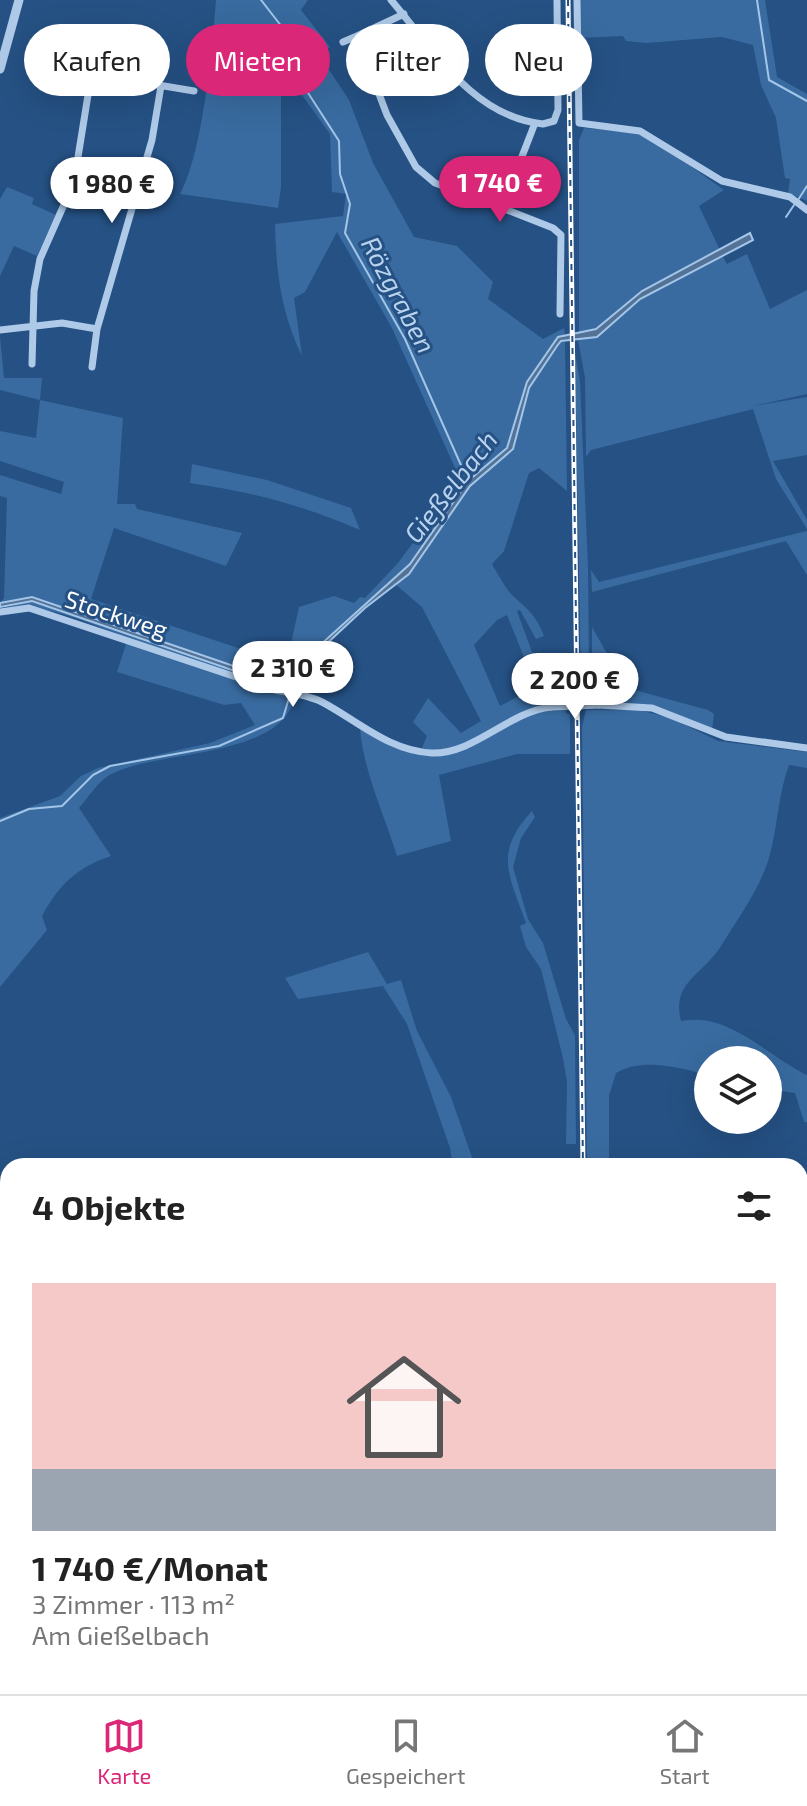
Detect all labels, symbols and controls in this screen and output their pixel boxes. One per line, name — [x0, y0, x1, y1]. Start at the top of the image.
chip: Kaufen — [24, 24, 170, 96]
chip: Mieten — [186, 24, 330, 96]
chip: Filter — [346, 24, 469, 96]
chip: Neu — [485, 24, 592, 96]
pin: 1 740 € — [426, 156, 574, 224]
pin: 1 980 € — [38, 157, 186, 225]
text: 1 740 € — [457, 166, 543, 197]
text: 1 980 € — [68, 167, 156, 198]
water label: Rözgraben — [356, 231, 443, 358]
water label: Gießelbach — [397, 424, 503, 548]
street label: Stockweg — [62, 583, 171, 644]
pin: 2 310 € — [219, 641, 367, 709]
text: 2 310 € — [250, 651, 336, 682]
pin: 2 200 € — [501, 653, 649, 721]
text: 2 200 € — [530, 663, 620, 694]
map controls — [694, 1046, 782, 1134]
button: layers — [694, 1046, 782, 1134]
icon: filters — [732, 1184, 776, 1228]
text: 4 Objekte — [32, 1186, 185, 1227]
icon: home — [332, 1335, 476, 1479]
text: 1 740 €/Monat — [32, 1547, 268, 1588]
text: 3 Zimmer · 113 m² — [32, 1588, 235, 1619]
text: Am Gießelbach — [32, 1619, 210, 1650]
tab: Karte — [97, 1714, 151, 1788]
tab: Gespeichert — [346, 1714, 465, 1788]
tab: Start — [660, 1714, 710, 1788]

